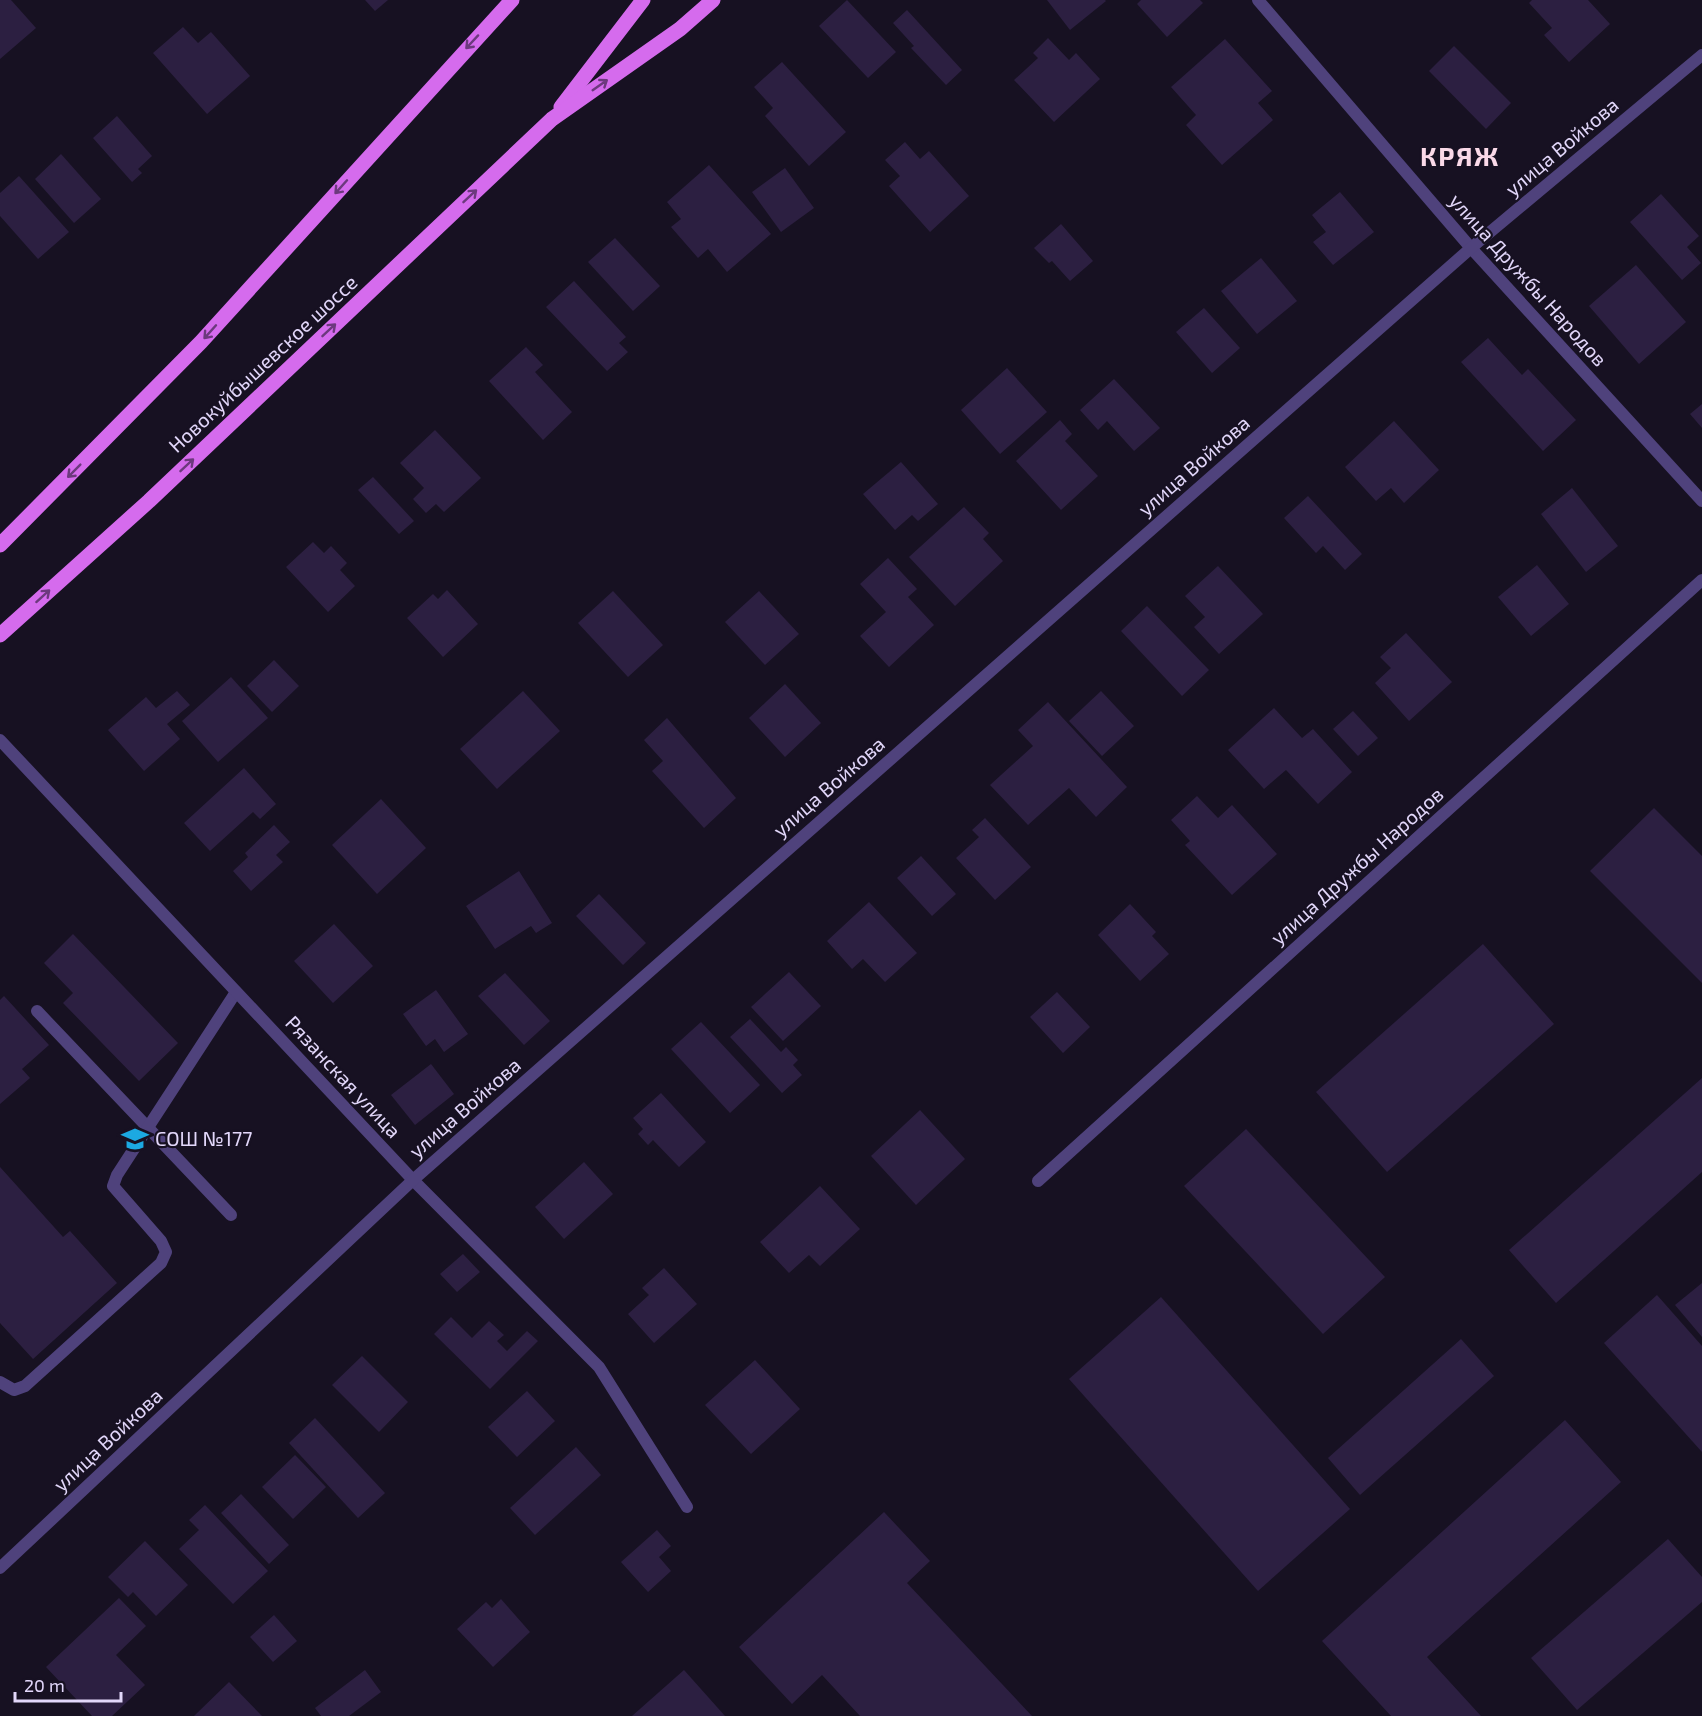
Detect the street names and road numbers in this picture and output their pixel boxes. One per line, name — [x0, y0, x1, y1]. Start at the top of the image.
street label: улица Войкова — [1500, 92, 1623, 201]
street label: улица Дружбы Народов — [1444, 188, 1613, 371]
street label: Новокуйбышевское шоссе — [163, 270, 362, 458]
street label: улица Войкова — [1133, 410, 1255, 521]
street label: улица Войкова — [768, 731, 890, 842]
street label: улица Дружбы Народов — [1265, 781, 1448, 950]
street label: Рязанская улица — [280, 1010, 406, 1143]
street label: улица Войкова — [404, 1052, 526, 1163]
street label: улица Войкова — [48, 1383, 167, 1497]

